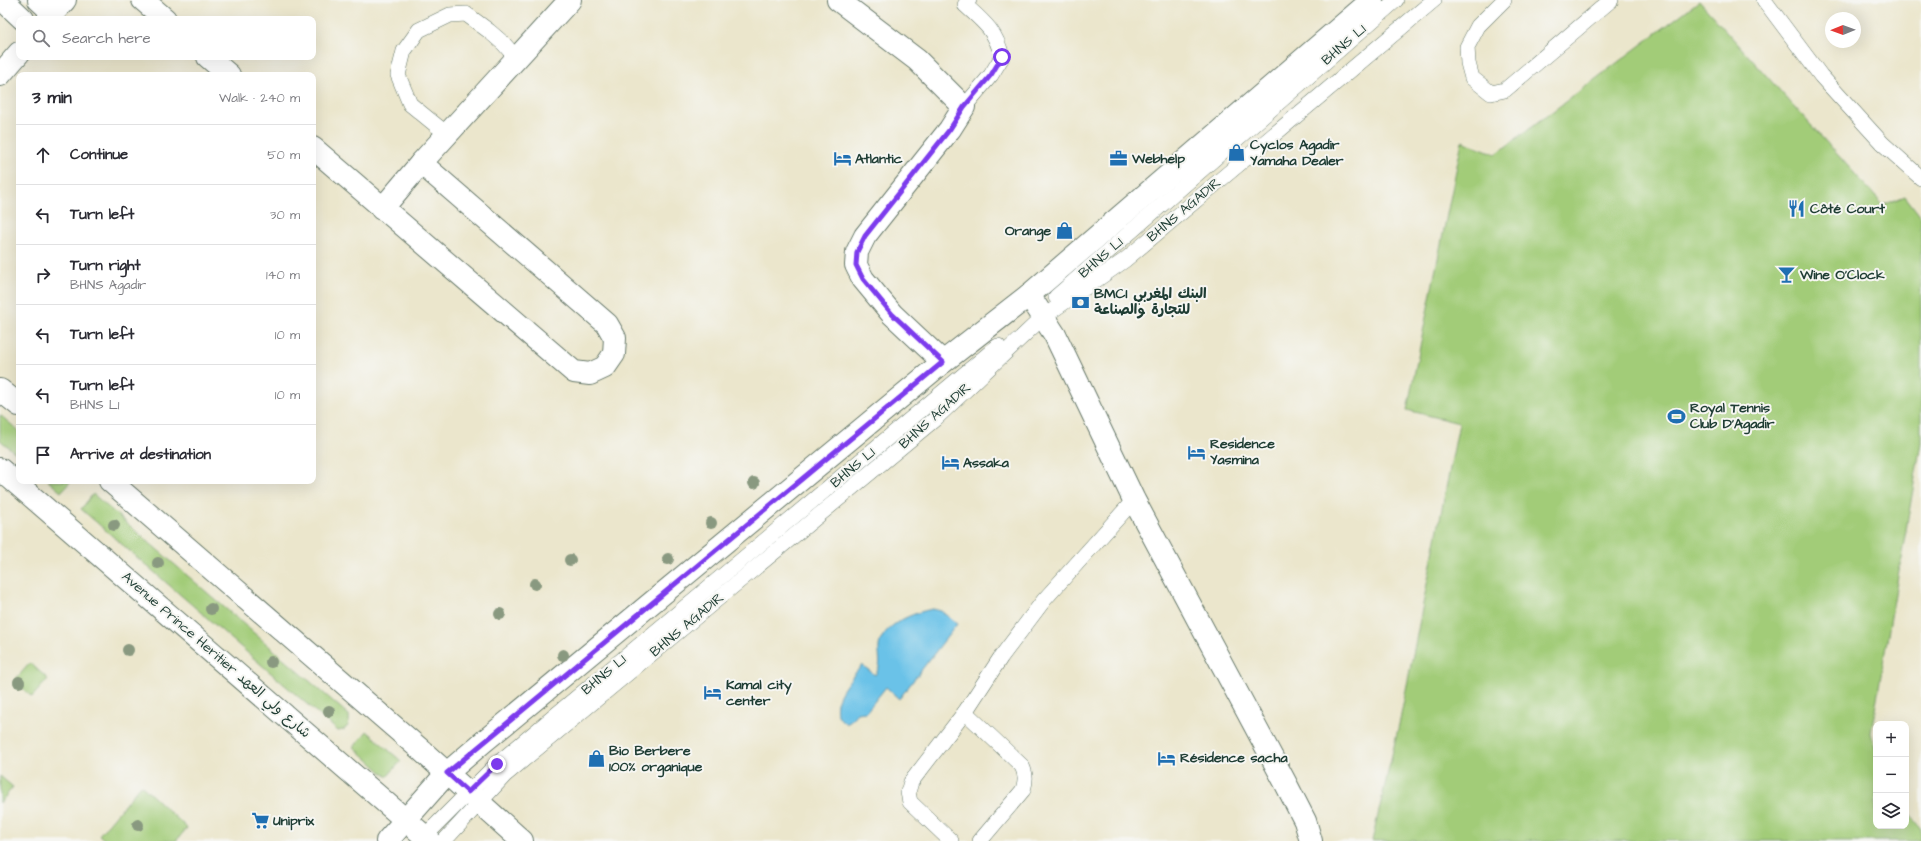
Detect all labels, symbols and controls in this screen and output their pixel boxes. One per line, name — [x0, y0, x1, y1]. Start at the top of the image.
north arrow — [1825, 12, 1861, 48]
search box — [16, 16, 316, 60]
street label: BHNS L1 — [1317, 20, 1371, 70]
icon: search — [30, 27, 52, 49]
text: Search here — [62, 28, 151, 49]
route start — [993, 48, 1011, 66]
text: 3 min — [32, 86, 72, 110]
text: Walk · 240 m — [219, 89, 300, 107]
place label: Cyclos Agadir Yamaha Dealer — [1250, 135, 1344, 171]
shop icon: Cyclos Agadir Yamaha Dealer — [1227, 143, 1247, 163]
icon: ahead — [32, 144, 54, 166]
text: Continue — [70, 144, 128, 165]
text: 50 m — [267, 146, 300, 164]
hotel icon: Atlantic — [832, 149, 852, 169]
place label: Atlantic — [855, 149, 903, 169]
office icon: Webhelp — [1109, 149, 1129, 169]
place label: Webhelp — [1131, 149, 1185, 169]
street label: BHNS AGADIR — [1143, 173, 1225, 247]
restaurant icon: Côté Court — [1787, 199, 1807, 219]
place label: Côté Court — [1810, 199, 1885, 219]
icon: left — [32, 204, 54, 226]
text: Turn left — [70, 204, 134, 225]
text: 30 m — [270, 206, 300, 224]
place label: Orange — [1005, 221, 1051, 242]
shop icon: Orange — [1054, 221, 1074, 241]
street label: BHNS L1 — [1074, 233, 1128, 283]
text: Turn right — [70, 255, 141, 276]
icon: right — [32, 264, 54, 286]
bar icon: Wine O'Clock — [1777, 265, 1797, 285]
place label: Wine O'Clock — [1799, 265, 1885, 285]
text: 140 m — [266, 266, 300, 284]
text: BHNS Agadir — [70, 276, 146, 294]
place label: BMCI البنك المغربي للتجارة والصناعة — [1094, 284, 1207, 320]
bank icon: BMCI البنك المغربي للتجارة والصناعة — [1071, 292, 1091, 312]
icon: left — [32, 324, 54, 346]
text: Turn left — [70, 324, 134, 345]
text: 10 m — [275, 326, 300, 344]
text: Turn left — [70, 375, 134, 396]
street label: BHNS AGADIR — [895, 378, 975, 454]
icon: left — [32, 384, 54, 406]
text: 10 m — [275, 386, 300, 404]
text: BHNS L1 — [70, 396, 120, 414]
place label: Royal Tennis Club D'Agadir — [1690, 398, 1775, 435]
sports icon: Royal Tennis Club D'Agadir — [1667, 406, 1687, 426]
place label: Residence Yasmina — [1210, 434, 1275, 470]
hotel icon: Residence Yasmina — [1187, 442, 1207, 462]
street label: BHNS L1 — [826, 443, 880, 493]
icon: arrive — [32, 444, 54, 466]
text: Arrive at destination — [70, 444, 211, 465]
hotel icon: Assaka — [940, 453, 960, 473]
place label: Assaka — [963, 453, 1010, 473]
street label: Avenue Prince Heritier شارع ولي العهد — [116, 567, 315, 744]
street label: BHNS AGADIR — [646, 588, 728, 662]
street label: BHNS L1 — [577, 650, 631, 700]
place label: Kamal city center — [726, 675, 792, 711]
hotel icon: Kamal city center — [703, 683, 723, 703]
map controls — [1873, 721, 1909, 829]
button: + — [1873, 721, 1909, 757]
place label: Bio Berbere 100% organique — [609, 741, 703, 778]
hotel icon: Résidence sacha — [1157, 748, 1177, 768]
place label: Résidence sacha — [1180, 748, 1288, 768]
shop icon: Bio Berbere 100% organique — [586, 749, 606, 769]
route end — [488, 755, 506, 773]
button: − — [1873, 757, 1909, 793]
button: layers — [1873, 793, 1909, 829]
supermarket icon: Uniprix — [250, 811, 270, 831]
place label: Uniprix — [273, 811, 315, 831]

